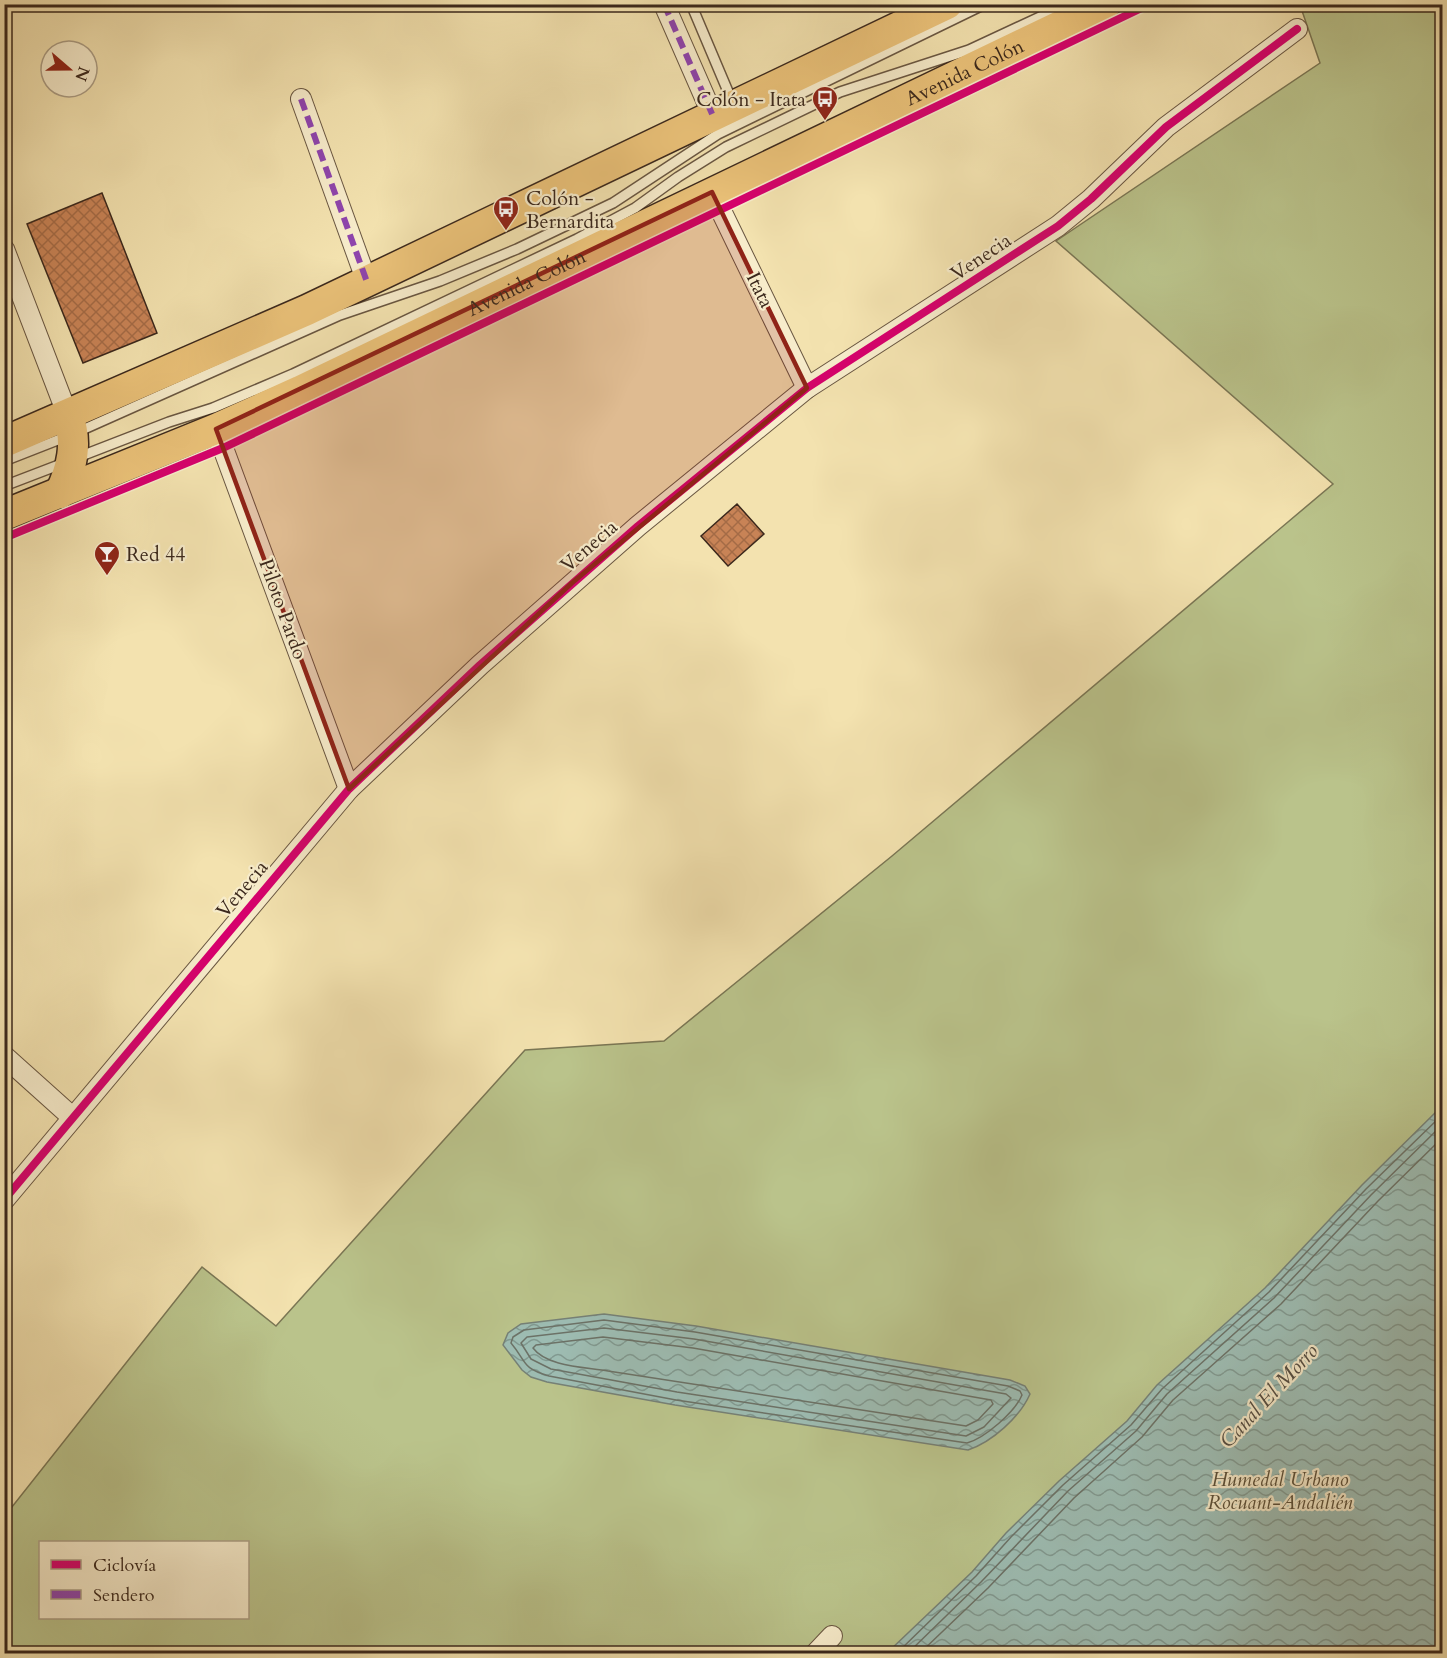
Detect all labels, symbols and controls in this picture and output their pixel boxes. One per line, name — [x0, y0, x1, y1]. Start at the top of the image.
street label: Avenida Colón — [901, 32, 1029, 112]
north arrow — [39, 39, 99, 99]
text: N — [69, 63, 95, 84]
bus stop icon: Colón - Itata — [810, 84, 840, 122]
place label: Colón - Itata — [696, 86, 806, 113]
place label: Colón - Bernardita — [526, 185, 615, 235]
bus stop icon: Colón - Bernardita — [491, 194, 521, 232]
street label: Venecia — [945, 227, 1017, 287]
street label: Avenida Colón — [463, 242, 591, 322]
street label: Itata — [740, 268, 780, 313]
street label: Venecia — [555, 513, 624, 578]
bar icon: Red 44 — [92, 539, 122, 577]
place label: Red 44 — [126, 541, 185, 568]
street label: Piloto Pardo — [252, 555, 314, 663]
street label: Venecia — [210, 854, 274, 924]
water label: Canal El Morro — [1213, 1337, 1325, 1455]
park label: Humedal Urbano Rocuant-Andalién — [1207, 1466, 1353, 1516]
legend — [39, 1541, 249, 1619]
text: Ciclovía — [93, 1553, 157, 1578]
text: Sendero — [93, 1583, 155, 1608]

